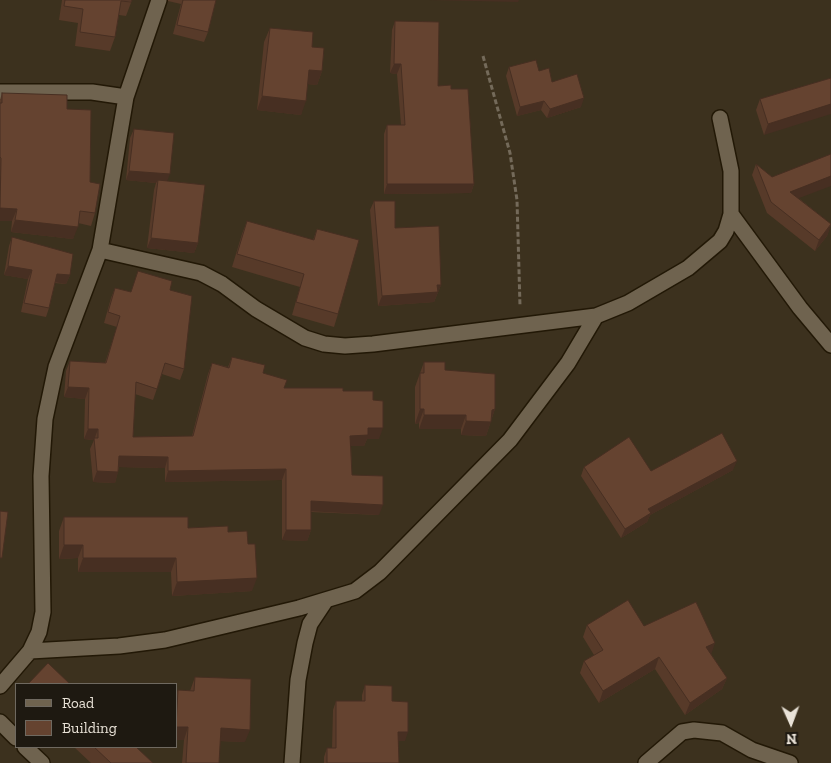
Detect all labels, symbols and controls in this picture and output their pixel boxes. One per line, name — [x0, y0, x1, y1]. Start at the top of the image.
legend — [15, 683, 178, 748]
text: Road — [62, 694, 94, 712]
north arrow — [766, 698, 816, 748]
text: Building — [62, 719, 117, 737]
text: N — [786, 730, 797, 747]

